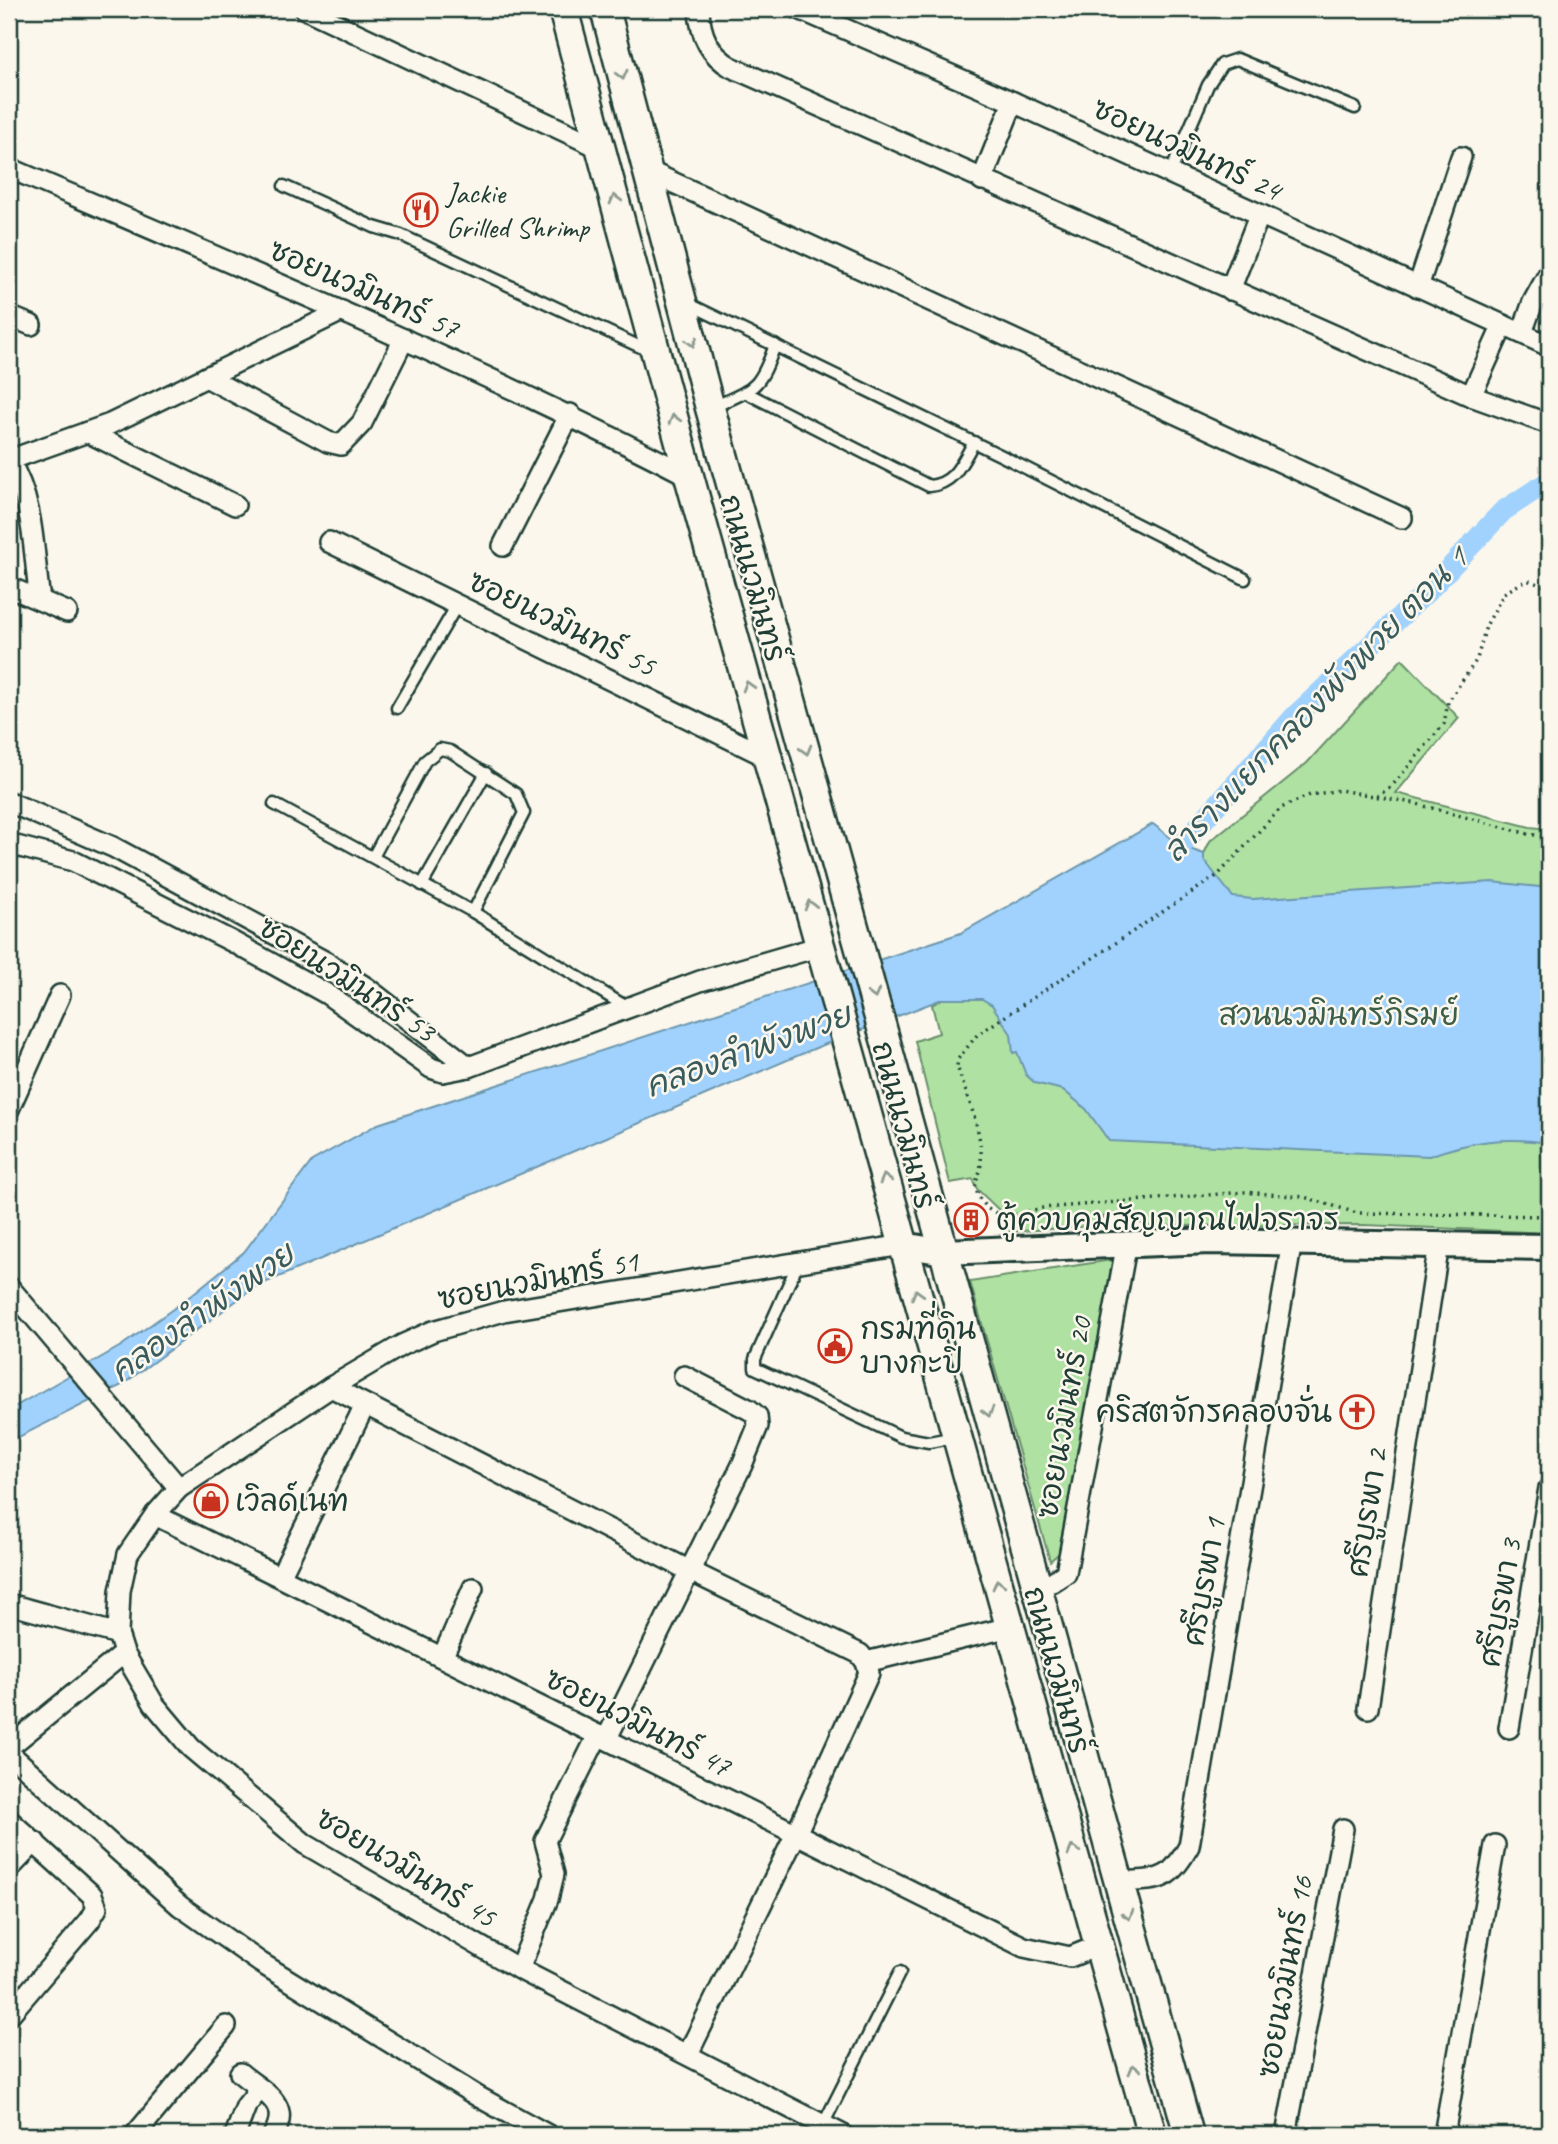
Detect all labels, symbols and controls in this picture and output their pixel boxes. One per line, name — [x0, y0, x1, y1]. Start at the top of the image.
one-way arrow — [614, 69, 628, 81]
street label: ซอยนวมินทร์ 24 — [1087, 88, 1290, 210]
place label: Jackie Grilled Shrimp — [444, 174, 591, 246]
restaurant icon: Jackie Grilled Shrimp — [402, 191, 440, 229]
one-way arrow — [609, 194, 623, 206]
street label: ซอยนวมินทร์ 57 — [263, 229, 466, 348]
one-way arrow — [684, 336, 698, 348]
one-way arrow — [667, 413, 682, 425]
street label: ถนนนวมินทร์ — [711, 490, 796, 666]
water label: ลำรางแยกคลองพังพวย ตอน 1 — [1154, 535, 1480, 871]
street label: ซอยนวมินทร์ 55 — [462, 560, 664, 685]
one-way arrow — [742, 680, 757, 692]
one-way arrow — [798, 744, 812, 756]
one-way arrow — [803, 899, 818, 911]
street label: ซอยนวมินทร์ 53 — [251, 907, 445, 1052]
one-way arrow — [866, 988, 880, 1000]
water label: คลองลำพังพวย — [640, 993, 859, 1107]
park label: สวนนวมินทร์ภิรมย์ — [1219, 995, 1459, 1034]
street label: ถนนนวมินทร์ — [863, 1037, 946, 1213]
one-way arrow — [879, 1174, 893, 1186]
place label: ตู้ควบคุมสัญญาณไฟจราจร — [996, 1200, 1339, 1242]
building icon: ตู้ควบคุมสัญญาณไฟจราจร — [952, 1201, 990, 1239]
water label: คลองลำพังพวย — [102, 1232, 304, 1391]
street label: ซอยนวมินทร์ 51 — [434, 1241, 643, 1318]
one-way arrow — [911, 1289, 925, 1301]
place label: กรมที่ดิน บางกะปิ — [860, 1300, 976, 1382]
street label: ซอยนวมินทร์ 20 — [1027, 1312, 1101, 1521]
public building icon: กรมที่ดิน บางกะปิ — [816, 1327, 854, 1365]
place label: คริสตจักรคลองจั่น — [1096, 1384, 1332, 1431]
church icon: คริสตจักรคลองจั่น — [1338, 1393, 1376, 1431]
one-way arrow — [980, 1406, 995, 1418]
street label: ศรีบูรพา 2 — [1338, 1444, 1399, 1580]
place label: เวิลด์เนท — [235, 1481, 349, 1520]
shop icon: เวิลด์เนท — [192, 1482, 230, 1520]
street label: ศรีบูรพา 1 — [1174, 1514, 1237, 1649]
street label: ศรีบูรพา 3 — [1470, 1534, 1533, 1670]
one-way arrow — [992, 1578, 1007, 1590]
street label: ถนนนวมินทร์ — [1015, 1582, 1100, 1758]
street label: ซอยนวมินทร์ 47 — [539, 1658, 739, 1786]
street label: ซอยนวมินทร์ 45 — [309, 1797, 505, 1936]
one-way arrow — [1067, 1845, 1081, 1857]
street label: ซอยนวมินทร์ 16 — [1248, 1872, 1322, 2080]
one-way arrow — [1119, 1909, 1134, 1921]
one-way arrow — [1128, 2064, 1142, 2076]

